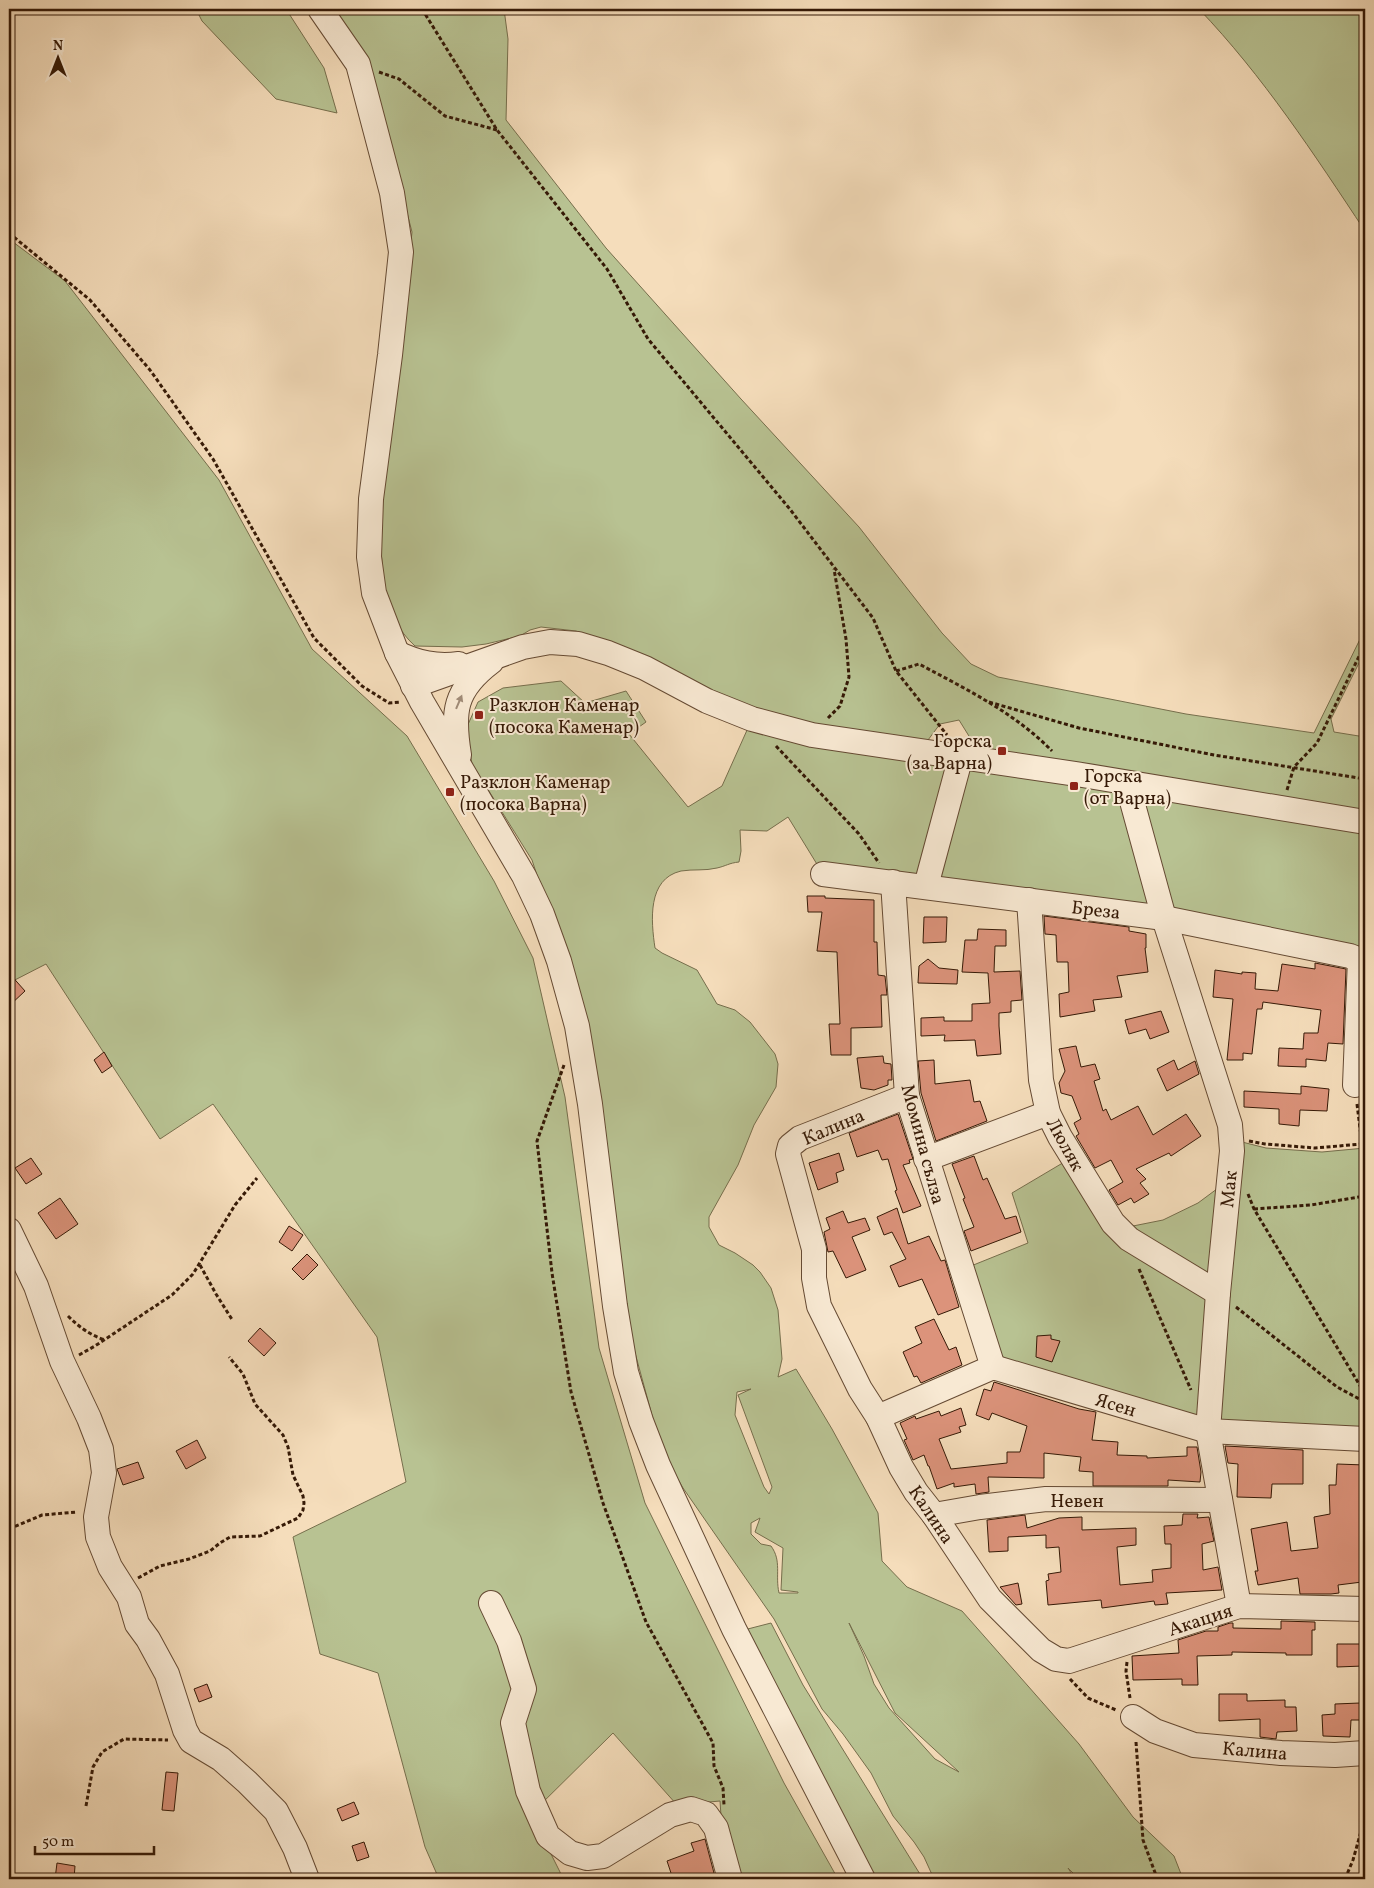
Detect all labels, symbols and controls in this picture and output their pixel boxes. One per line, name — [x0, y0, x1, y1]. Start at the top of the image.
north arrow — [32, 32, 82, 82]
text: N — [53, 37, 63, 56]
place label: Разклон Каменар (посока Каменар) — [489, 693, 640, 741]
one-way arrow — [456, 695, 464, 709]
marker: Разклон Каменар (посока Каменар) — [473, 709, 485, 721]
place label: Горска (за Варна) — [907, 729, 992, 777]
marker: Горска (за Варна) — [996, 745, 1008, 757]
place label: Горска (от Варна) — [1084, 764, 1171, 812]
place label: Разклон Каменар (посока Варна) — [460, 770, 611, 818]
marker: Горска (от Варна) — [1068, 780, 1080, 792]
marker: Разклон Каменар (посока Варна) — [444, 786, 456, 798]
street label: Бреза — [1070, 895, 1122, 927]
street label: Момина сълза — [894, 1082, 951, 1207]
street label: Калина — [799, 1103, 869, 1153]
street label: Люляк — [1039, 1113, 1090, 1176]
street label: Мак — [1215, 1169, 1245, 1209]
street label: Ясен — [1092, 1387, 1139, 1424]
street label: Калина — [901, 1481, 959, 1549]
street label: Невен — [1050, 1489, 1104, 1515]
street label: Акация — [1165, 1598, 1236, 1643]
street label: Калина — [1221, 1736, 1288, 1768]
scale bar — [35, 1823, 154, 1855]
text: 50 m — [42, 1832, 74, 1853]

